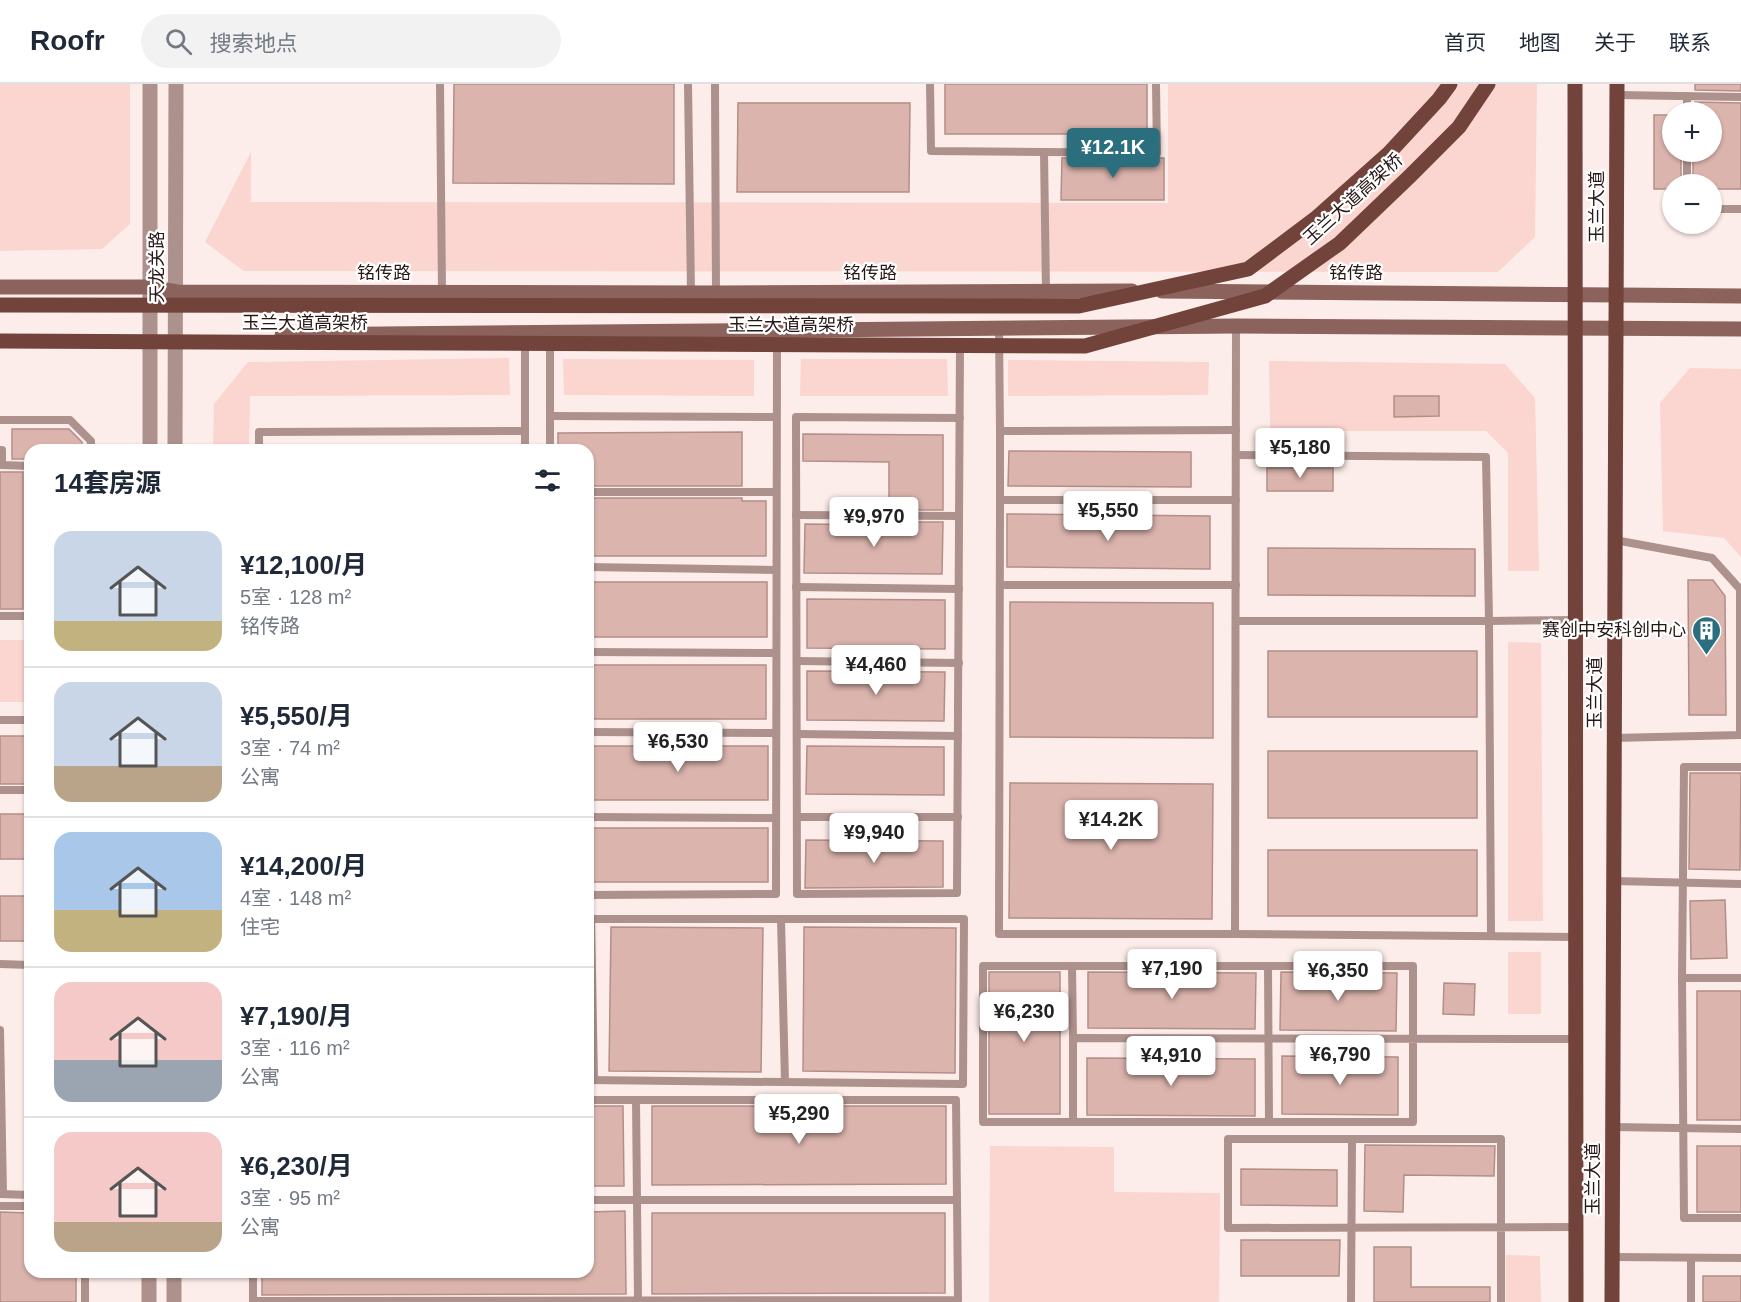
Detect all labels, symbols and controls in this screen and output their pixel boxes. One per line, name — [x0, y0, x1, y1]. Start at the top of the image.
search box — [141, 14, 561, 68]
text: Roofr — [30, 25, 105, 56]
icon: search — [162, 25, 195, 58]
text: 搜索地点 — [210, 31, 298, 56]
text: 首页 — [1444, 31, 1486, 54]
text: 地图 — [1519, 31, 1561, 54]
text: 关于 — [1594, 31, 1636, 54]
text: 联系 — [1669, 31, 1711, 54]
map controls — [1662, 102, 1722, 234]
button: + — [1662, 102, 1722, 162]
pin: ¥12.1K — [1064, 128, 1162, 179]
text: ¥12.1K — [1081, 136, 1145, 158]
street label: 玉兰大道高架桥 — [1299, 149, 1407, 249]
street label: 玉兰大道 — [1587, 171, 1607, 243]
button: − — [1662, 174, 1722, 234]
street label: 天龙关路 — [147, 231, 167, 303]
street label: 铭传路 — [357, 263, 411, 283]
street label: 铭传路 — [843, 263, 897, 283]
street label: 铭传路 — [1329, 263, 1383, 283]
street label: 玉兰大道高架桥 — [242, 313, 368, 333]
street label: 玉兰大道高架桥 — [728, 315, 854, 335]
pin: ¥5,180 — [1251, 428, 1349, 479]
text: ¥5,180 — [1269, 436, 1331, 458]
icon: filters — [531, 464, 564, 497]
text: 14套房源 — [54, 468, 161, 498]
pin: ¥5,550 — [1059, 491, 1157, 542]
pin: ¥9,970 — [825, 497, 923, 548]
text: ¥5,550 — [1077, 499, 1139, 521]
text: ¥9,970 — [843, 505, 905, 527]
text: ¥12,100/月 — [240, 550, 367, 580]
icon: home — [102, 555, 174, 627]
text: 5室 · 128 m² — [240, 586, 351, 608]
building icon: 赛创中安科创中心 — [1691, 614, 1723, 656]
text: 铭传路 — [240, 615, 300, 637]
place label: 赛创中安科创中心 — [1542, 620, 1686, 640]
pin: ¥4,460 — [827, 645, 925, 696]
text: ¥4,460 — [845, 653, 907, 675]
street label: 玉兰大道 — [1585, 657, 1605, 729]
text: ¥5,550/月 — [240, 701, 353, 731]
icon: home — [102, 706, 174, 778]
pin: ¥6,530 — [629, 722, 727, 773]
text: ¥6,530 — [647, 730, 709, 752]
text: 3室 · 74 m² — [240, 737, 340, 759]
text: 公寓 — [240, 766, 280, 788]
pin: ¥14.2K — [1062, 800, 1160, 851]
text: ¥14.2K — [1079, 808, 1143, 830]
pin: ¥9,940 — [825, 813, 923, 864]
text: ¥9,940 — [843, 821, 905, 843]
text: ¥14,200/月 — [240, 851, 367, 881]
icon: home — [102, 856, 174, 928]
text: 4室 · 148 m² — [240, 887, 351, 909]
text: 住宅 — [240, 916, 280, 938]
pin: ¥7,190 — [1123, 949, 1221, 1000]
pin: ¥6,350 — [1289, 951, 1387, 1002]
text: ¥7,190 — [1141, 957, 1203, 979]
text: ¥6,350 — [1307, 959, 1369, 981]
pin: ¥6,230 — [975, 992, 1073, 1043]
text: ¥6,230 — [993, 1000, 1055, 1022]
text: ¥7,190/月 — [240, 1001, 353, 1031]
icon: home — [102, 1006, 174, 1078]
pin: ¥6,790 — [1291, 1035, 1389, 1086]
pin: ¥4,910 — [1122, 1036, 1220, 1087]
text: 3室 · 116 m² — [240, 1037, 350, 1059]
text: ¥6,790 — [1309, 1043, 1371, 1065]
text: ¥4,910 — [1140, 1044, 1202, 1066]
text: 公寓 — [240, 1066, 280, 1088]
pin: ¥5,290 — [750, 1094, 848, 1145]
text: ¥5,290 — [768, 1102, 830, 1124]
street label: 玉兰大道 — [1583, 1143, 1603, 1215]
text: ¥6,230/月 — [240, 1151, 353, 1181]
icon: home — [102, 1156, 174, 1228]
text: 3室 · 95 m² — [240, 1187, 340, 1209]
text: 公寓 — [240, 1216, 280, 1238]

